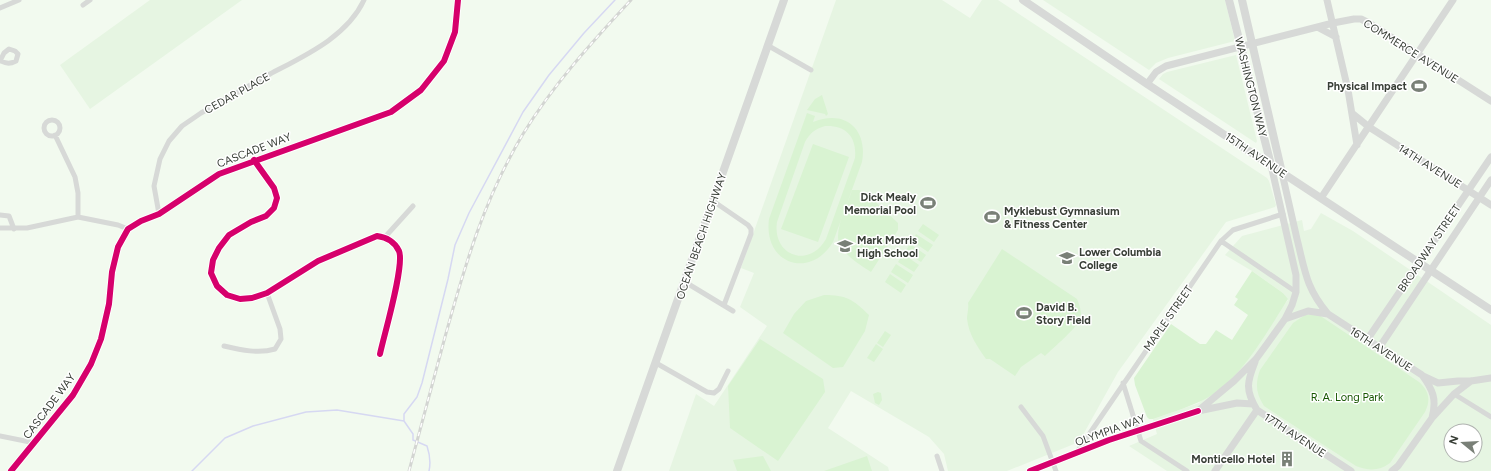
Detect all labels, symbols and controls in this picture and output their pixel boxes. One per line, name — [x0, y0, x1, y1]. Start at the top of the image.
street label: COMMERCE AVENUE — [1361, 17, 1461, 86]
street label: WASHINGTON WAY — [1232, 36, 1269, 139]
street label: CEDAR PLACE — [202, 70, 272, 117]
sports icon: Physical Impact — [1410, 77, 1428, 95]
place label: Physical Impact — [1327, 80, 1408, 93]
street label: CASCADE WAY — [215, 130, 293, 171]
street label: 15TH AVENUE — [1222, 130, 1289, 181]
street label: 14TH AVENUE — [1396, 142, 1464, 191]
street label: OCEAN BEACH HIGHWAY — [674, 171, 729, 301]
place label: Dick Mealy Memorial Pool — [844, 191, 917, 217]
sports icon: Dick Mealy Memorial Pool — [919, 194, 937, 212]
street label: BROADWAY STREET — [1395, 202, 1464, 295]
place label: Myklebust Gymnasium & Fitness Center — [1004, 205, 1120, 231]
sports icon: Myklebust Gymnasium & Fitness Center — [983, 208, 1001, 226]
place label: Mark Morris High School — [857, 234, 918, 260]
school or university icon: Mark Morris High School — [836, 237, 854, 255]
place label: Lower Columbia College — [1079, 246, 1161, 272]
school or university icon: Lower Columbia College — [1058, 249, 1076, 267]
street label: MAPLE STREET — [1141, 283, 1196, 354]
place label: David B. Story Field — [1036, 301, 1091, 327]
sports icon: David B. Story Field — [1015, 304, 1033, 322]
street label: 16TH AVENUE — [1347, 324, 1414, 374]
street label: CASCADE WAY — [21, 371, 78, 442]
park label: R. A. Long Park — [1311, 391, 1384, 404]
street label: 17TH AVENUE — [1261, 411, 1328, 460]
street label: OLYMPIA WAY — [1073, 412, 1147, 449]
north arrow — [1443, 423, 1483, 463]
text: N — [1446, 434, 1461, 446]
building icon: Monticello Hotel — [1278, 450, 1296, 468]
place label: Monticello Hotel — [1191, 453, 1275, 466]

